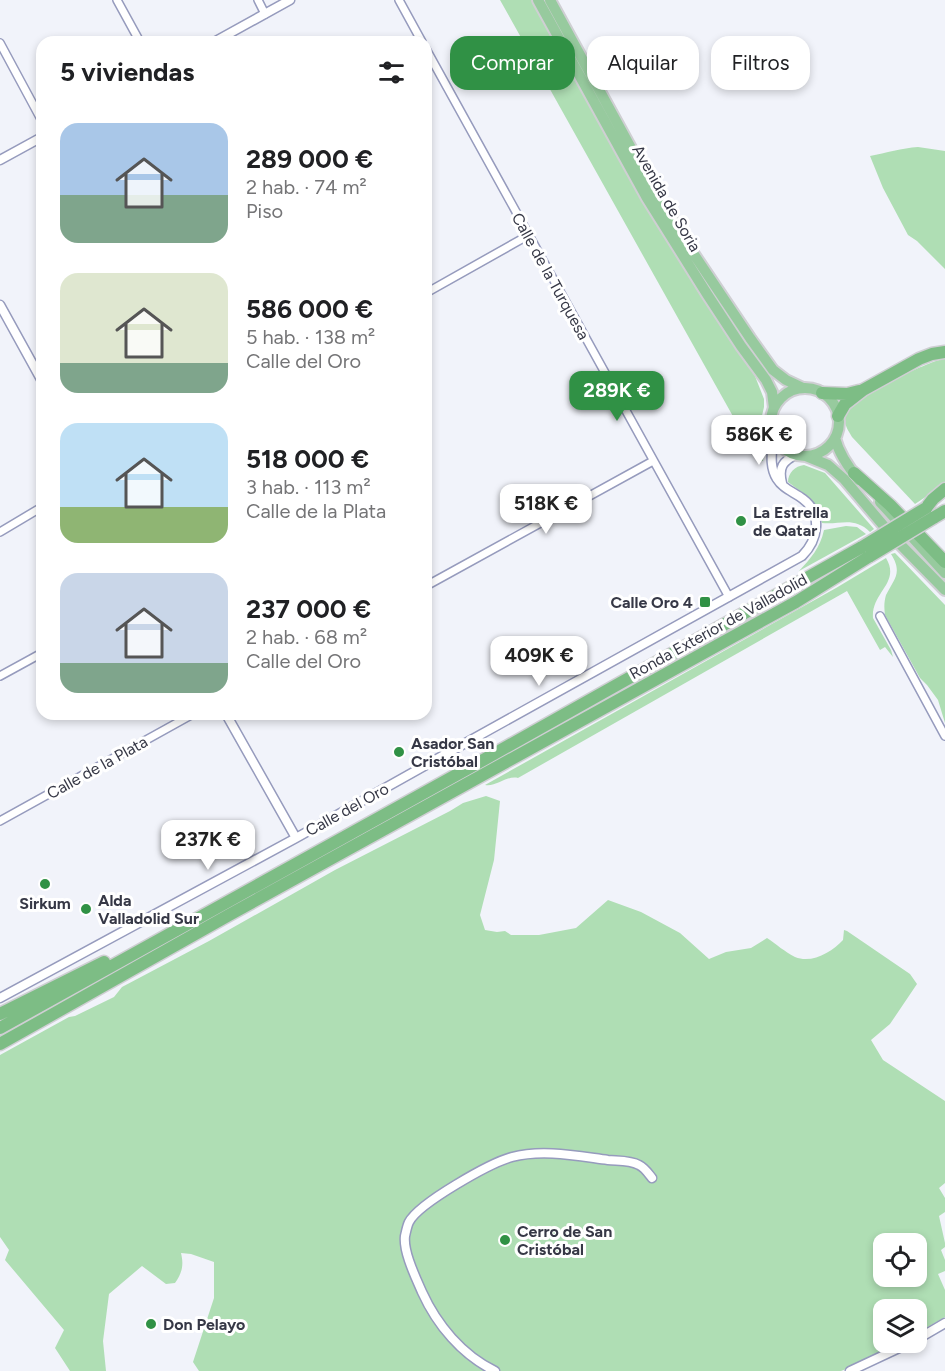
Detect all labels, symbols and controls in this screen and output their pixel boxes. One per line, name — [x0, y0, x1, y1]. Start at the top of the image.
chip: Comprar — [450, 36, 575, 90]
chip: Alquilar — [587, 36, 699, 90]
chip: Filtros — [711, 36, 810, 90]
text: 5 viviendas — [60, 56, 194, 88]
icon: filters — [375, 56, 408, 89]
street label: Avenida de Soria — [628, 141, 705, 255]
text: 289 000 € — [246, 143, 373, 175]
icon: home — [108, 147, 180, 219]
text: 2 hab. · 74 m² — [246, 175, 367, 199]
text: Piso — [246, 199, 283, 223]
street label: Calle de la Turquesa — [508, 210, 593, 343]
text: 586 000 € — [246, 293, 373, 325]
icon: home — [108, 297, 180, 369]
text: 5 hab. · 138 m² — [246, 325, 375, 349]
text: Calle del Oro — [246, 349, 361, 373]
pin: 289K € — [568, 371, 666, 422]
text: 289K € — [583, 378, 651, 402]
pin: 586K € — [710, 415, 808, 466]
text: 586K € — [725, 422, 793, 446]
text: 518 000 € — [246, 443, 369, 475]
icon: home — [108, 447, 180, 519]
text: 3 hab. · 113 m² — [246, 475, 371, 499]
pin: 518K € — [497, 484, 595, 535]
text: 518K € — [514, 491, 578, 515]
text: Calle de la Plata — [246, 499, 386, 523]
place label: La Estrella de Qatar — [753, 503, 829, 540]
marker: La Estrella de Qatar — [734, 514, 748, 528]
street label: Ronda Exterior de Valladolid — [626, 570, 811, 683]
text: 237 000 € — [246, 593, 371, 625]
place label: Calle Oro 4 — [610, 593, 693, 612]
marker: Calle Oro 4 — [698, 595, 712, 609]
icon: home — [108, 597, 180, 669]
text: 2 hab. · 68 m² — [246, 625, 367, 649]
pin: 409K € — [490, 636, 588, 687]
text: 409K € — [504, 643, 574, 667]
text: Calle del Oro — [246, 649, 361, 673]
street label: Calle de la Plata — [44, 732, 151, 803]
place label: Asador San Cristóbal — [411, 734, 494, 771]
marker: Asador San Cristóbal — [392, 745, 406, 759]
street label: Calle del Oro — [302, 779, 392, 840]
pin: 237K € — [159, 820, 257, 871]
text: 237K € — [175, 827, 241, 851]
marker: Sirkum — [38, 877, 52, 891]
place label: Alda Valladolid Sur — [98, 891, 199, 928]
place label: Sirkum — [19, 894, 71, 913]
marker: Alda Valladolid Sur — [79, 902, 93, 916]
place label: Cerro de San Cristóbal — [517, 1222, 612, 1259]
marker: Cerro de San Cristóbal — [498, 1233, 512, 1247]
map controls — [873, 1233, 927, 1353]
button: locate — [873, 1233, 927, 1287]
button: layers — [873, 1299, 927, 1353]
place label: Don Pelayo — [163, 1315, 245, 1334]
marker: Don Pelayo — [144, 1317, 158, 1331]

